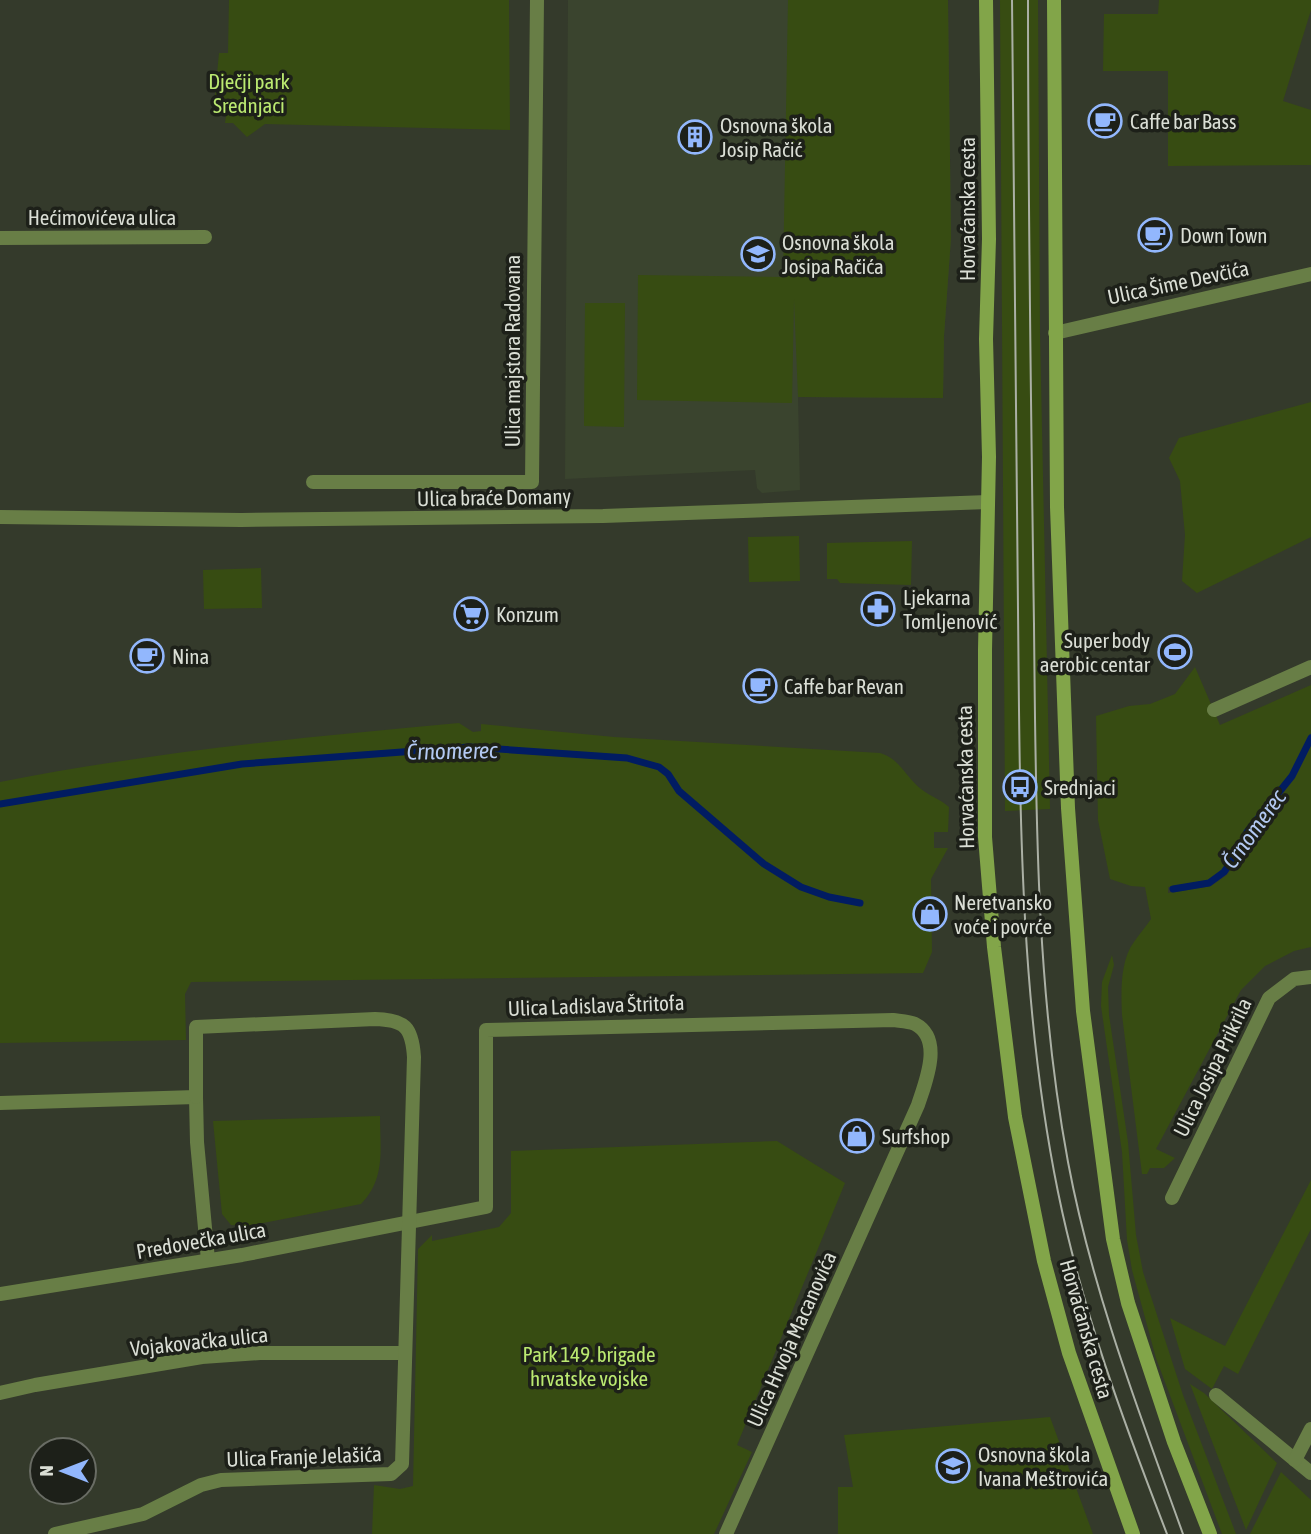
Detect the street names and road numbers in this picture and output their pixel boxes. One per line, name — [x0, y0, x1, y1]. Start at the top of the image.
street label: Horvaćanska cesta — [955, 137, 979, 281]
street label: Hećimovićeva ulica — [28, 205, 176, 229]
street label: Ulica majstora Radovana — [500, 255, 524, 447]
street label: Ulica Šime Devčića — [1105, 255, 1251, 309]
street label: Ulica braće Domany — [417, 484, 572, 510]
street label: Horvaćanska cesta — [952, 705, 978, 849]
street label: Ulica Ladislava Štritofa — [507, 990, 685, 1020]
street label: Ulica Josipa Prikrila — [1168, 994, 1256, 1140]
street label: Predovečka ulica — [134, 1217, 268, 1263]
street label: Ulica Hrvoja Macanovića — [741, 1248, 841, 1430]
street label: Horvaćanska cesta — [1056, 1256, 1118, 1402]
street label: Vojakovačka ulica — [129, 1322, 269, 1360]
street label: Ulica Franje Jelašića — [226, 1441, 382, 1471]

